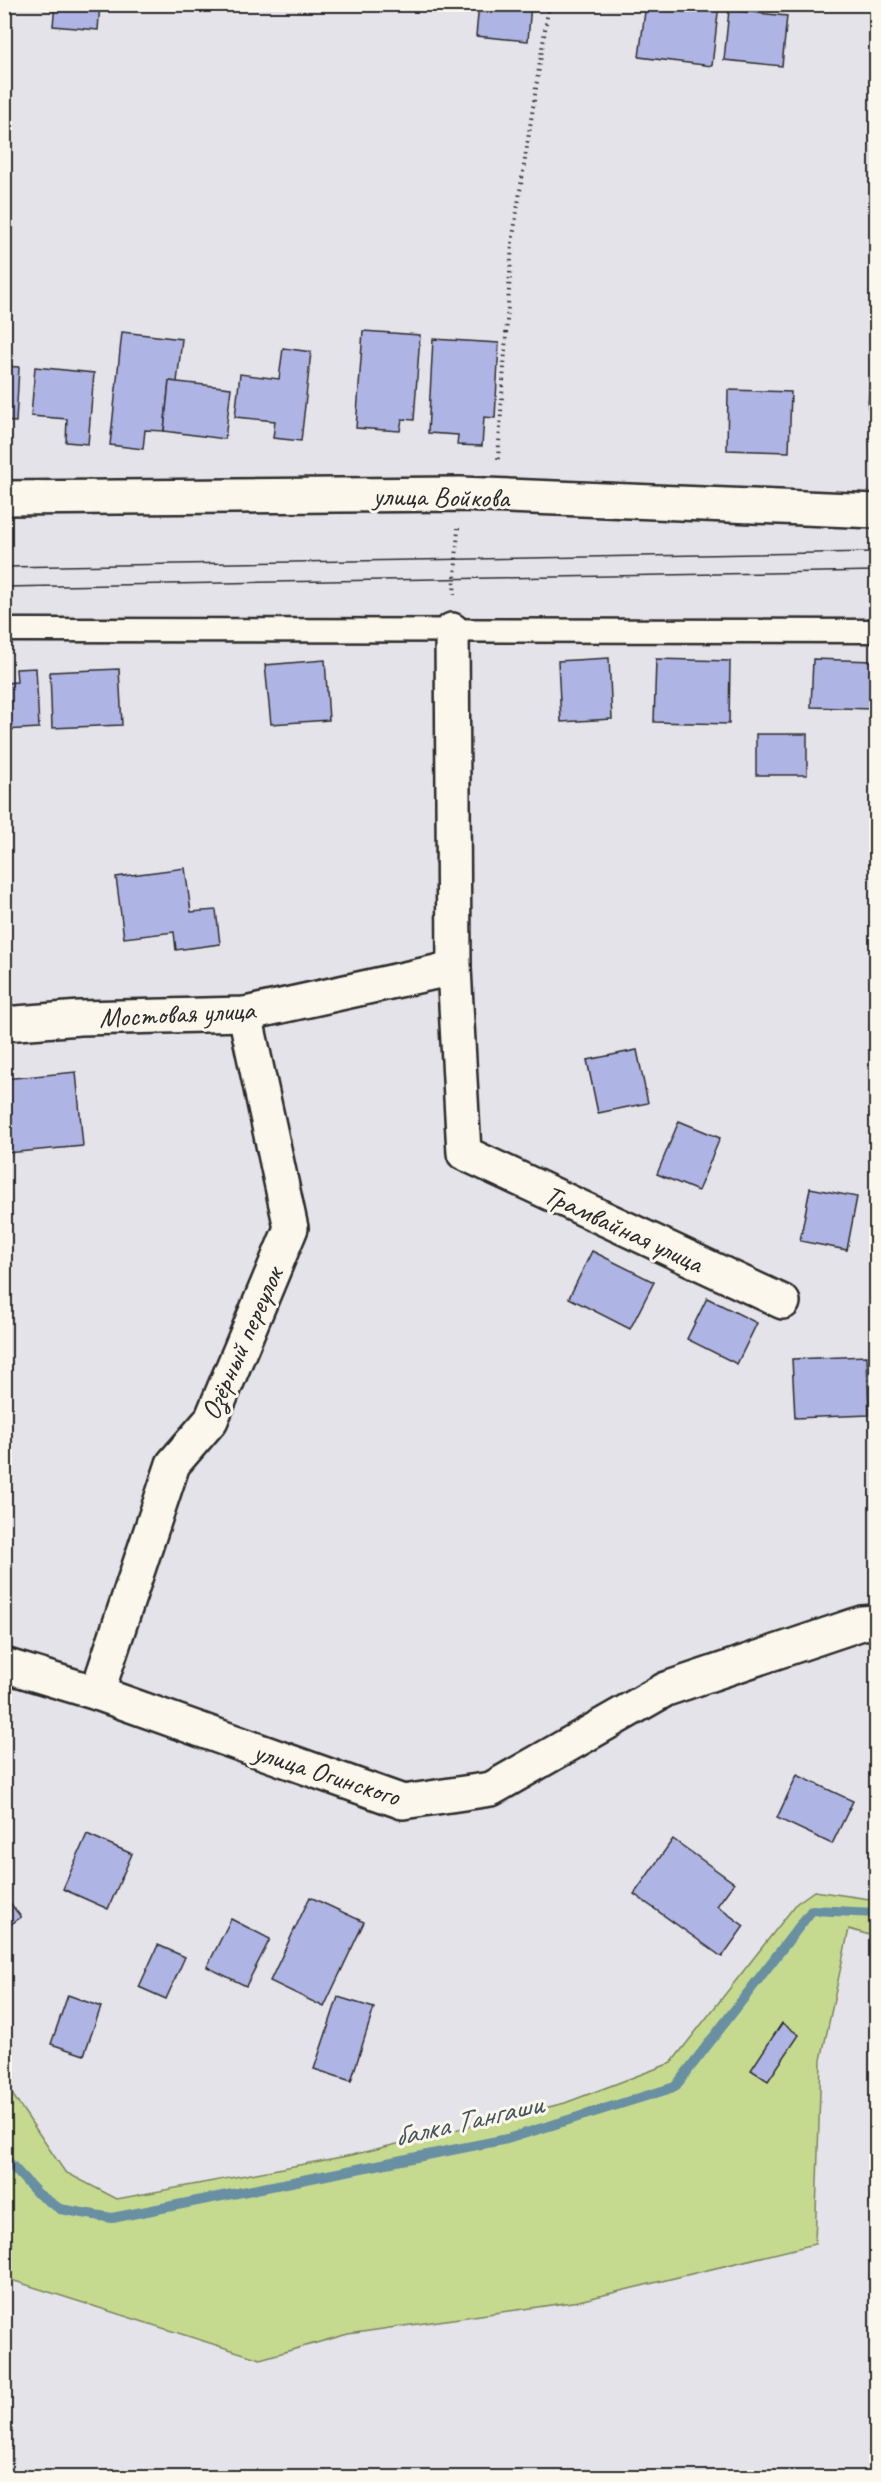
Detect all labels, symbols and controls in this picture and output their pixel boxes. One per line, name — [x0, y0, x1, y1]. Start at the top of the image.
street label: улица Войкова — [371, 478, 511, 515]
street label: Мостовая улица — [98, 992, 258, 1035]
street label: Трамвайная улица — [539, 1176, 710, 1281]
street label: Озёрный переулок — [192, 1259, 293, 1425]
street label: улица Огинского — [248, 1733, 406, 1814]
water label: балка Тангаши — [390, 2084, 549, 2156]

